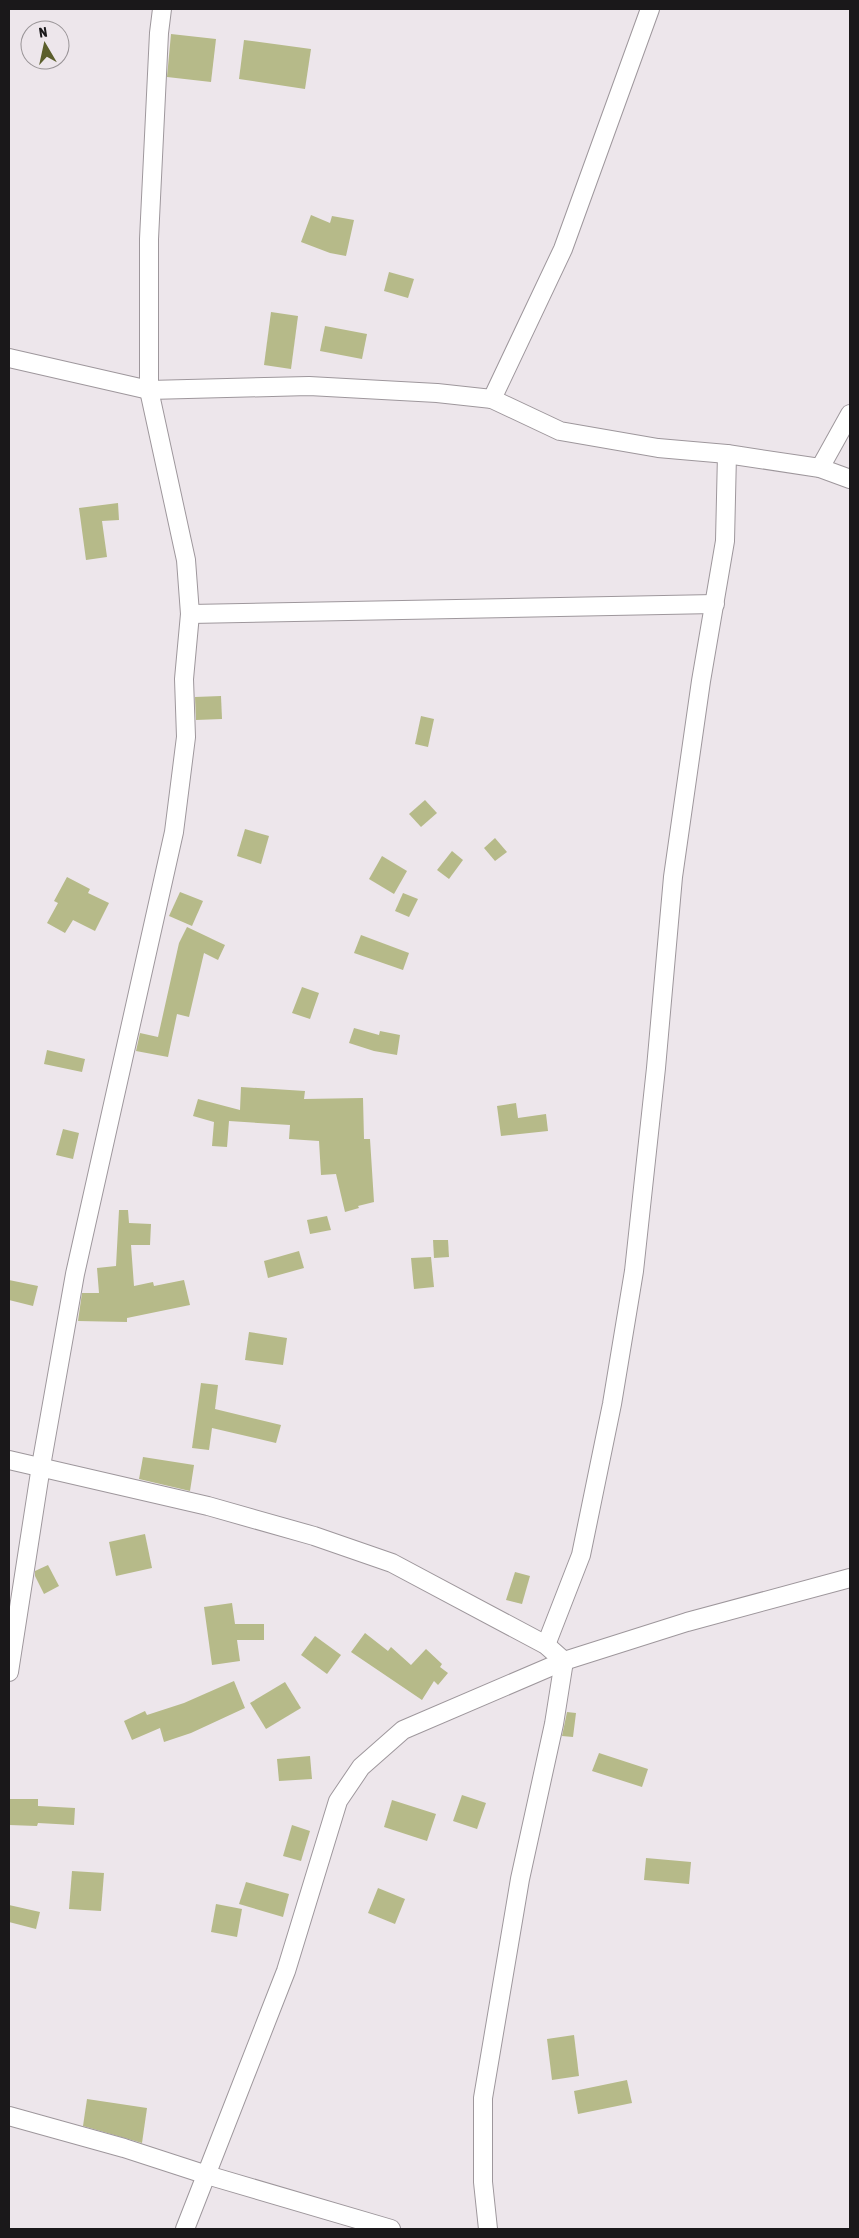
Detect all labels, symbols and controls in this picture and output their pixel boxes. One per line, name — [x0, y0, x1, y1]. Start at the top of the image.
north arrow — [20, 20, 70, 70]
text: N — [38, 24, 48, 41]

